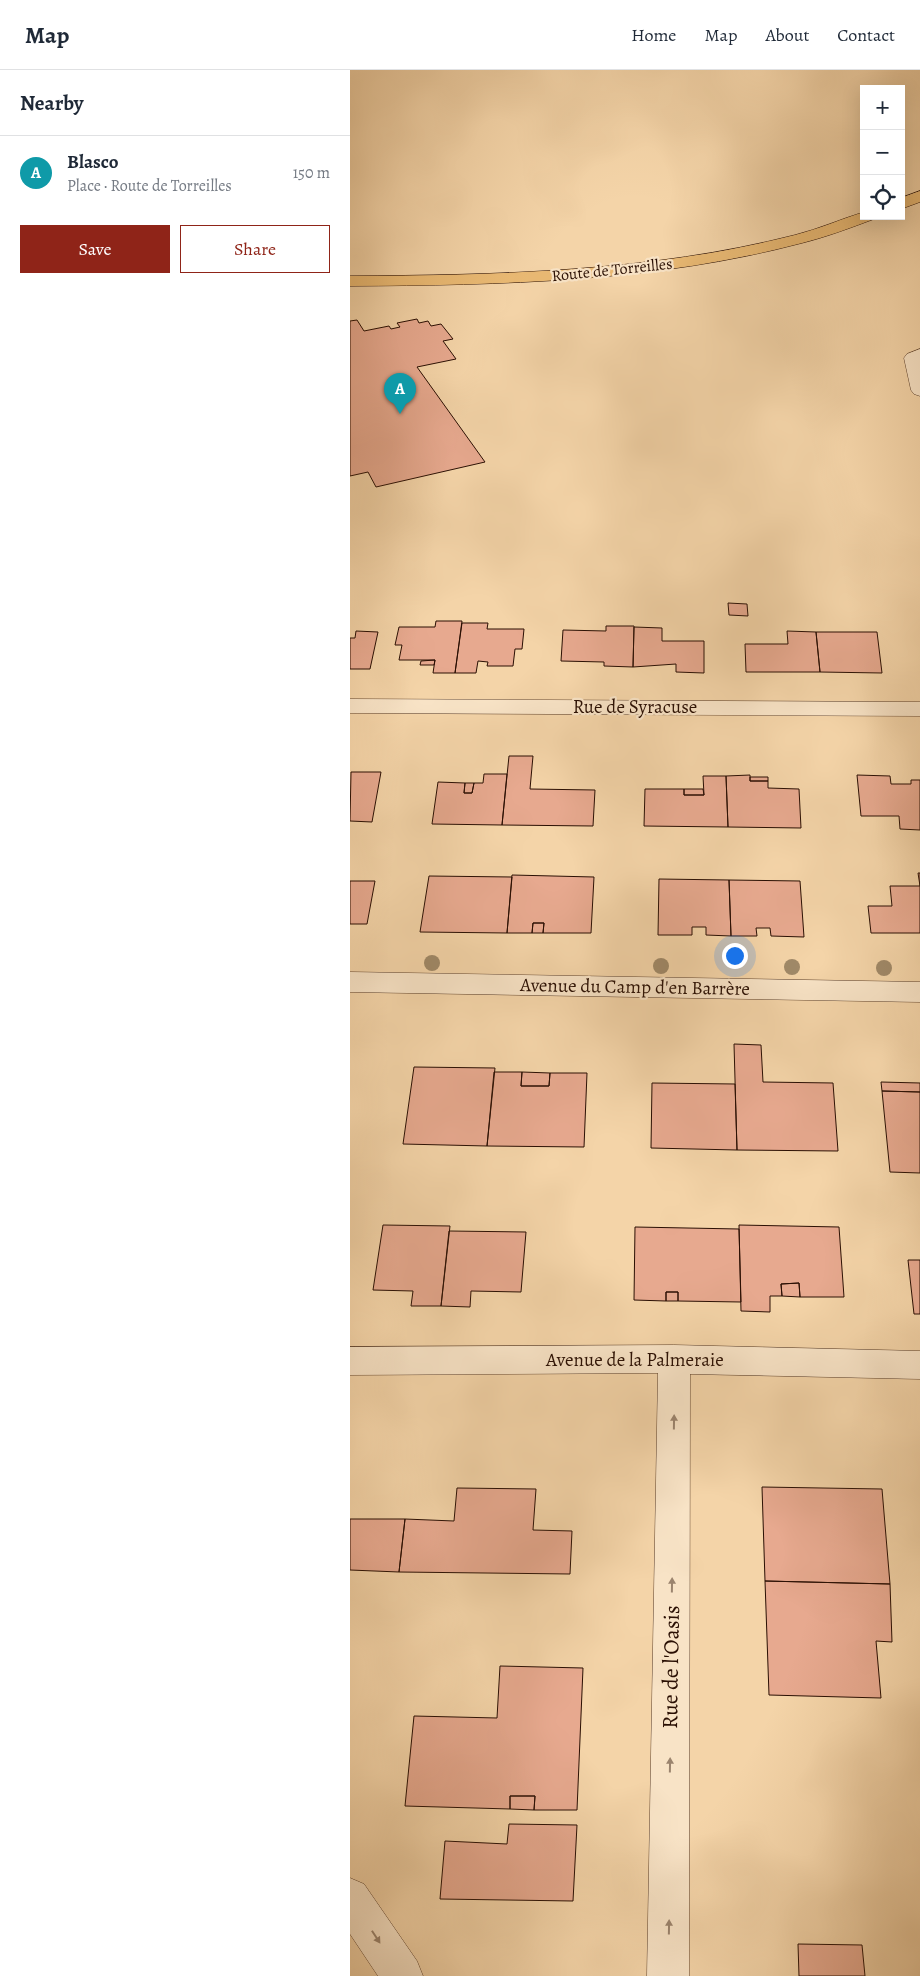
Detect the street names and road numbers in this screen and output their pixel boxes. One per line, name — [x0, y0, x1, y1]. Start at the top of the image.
street label: Route de Torreilles — [550, 253, 674, 287]
street label: Rue de Syracuse — [573, 694, 697, 720]
street label: Avenue du Camp d'en Barrère — [519, 972, 750, 1002]
street label: Avenue de la Palmeraie — [545, 1347, 724, 1373]
street label: Rue de l'Oasis — [655, 1605, 687, 1729]

